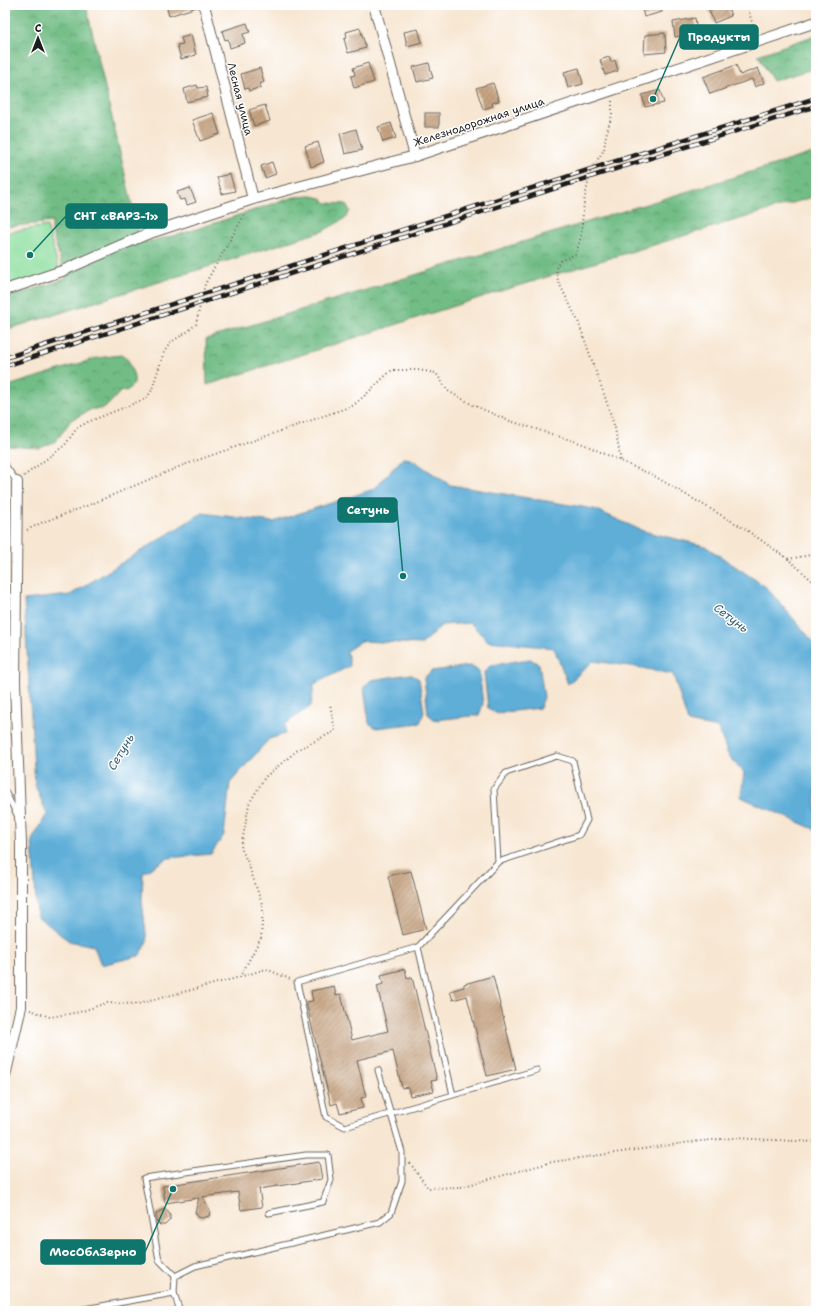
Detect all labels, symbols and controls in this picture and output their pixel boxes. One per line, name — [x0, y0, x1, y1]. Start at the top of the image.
north arrow — [18, 18, 58, 58]
text: С — [35, 21, 42, 36]
callout: Продукты — [680, 25, 758, 49]
text: Продукты — [688, 29, 751, 45]
street label: Лесная улица — [224, 61, 256, 137]
street label: Железнодорожная улица — [412, 94, 546, 150]
callout: СНТ «ВАРЗ-1» — [66, 204, 167, 228]
text: СНТ «ВАРЗ-1» — [74, 208, 158, 224]
callout: Сетунь — [338, 498, 397, 522]
text: Сетунь — [347, 502, 390, 518]
water label: Сетунь — [710, 600, 752, 636]
water label: Сетунь — [104, 731, 138, 773]
callout: МосОблЗерно — [41, 1240, 145, 1264]
text: МосОблЗерно — [49, 1244, 137, 1260]

